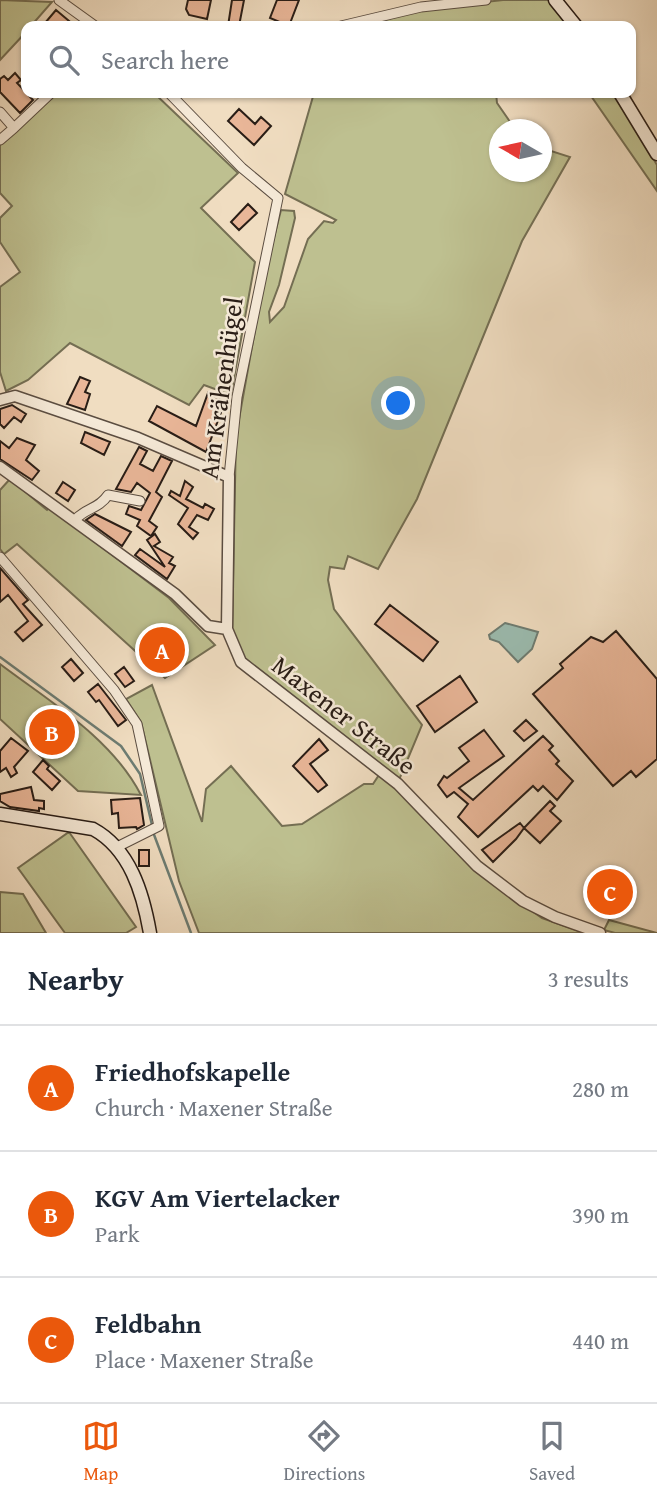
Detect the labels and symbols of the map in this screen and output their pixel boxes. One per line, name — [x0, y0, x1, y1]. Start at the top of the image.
north arrow — [489, 119, 552, 182]
street label: Am Krähenhügel — [188, 294, 253, 482]
your location — [381, 386, 415, 420]
pin: A — [139, 624, 185, 676]
street label: Maxener Straße — [264, 646, 425, 784]
pin: B — [29, 706, 75, 758]
pin: C — [587, 866, 633, 918]

